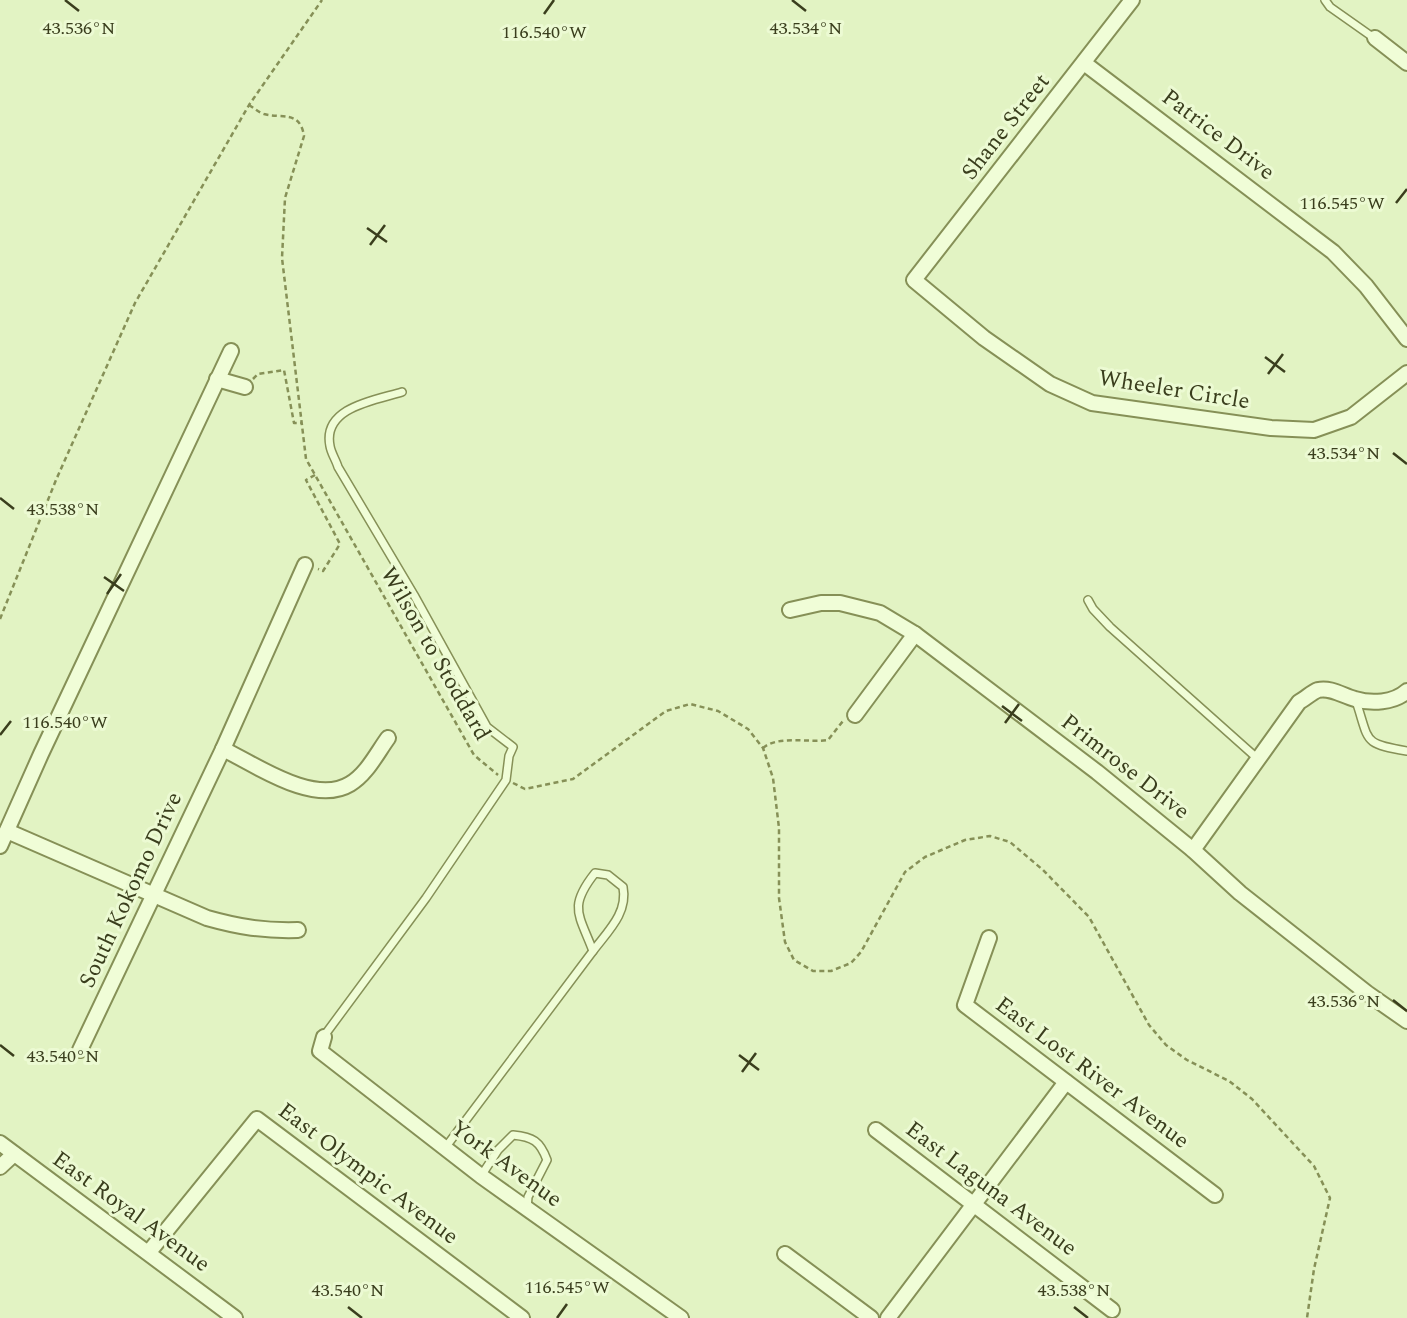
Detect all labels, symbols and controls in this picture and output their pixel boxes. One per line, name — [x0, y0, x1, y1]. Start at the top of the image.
text: 43.536°N — [43, 15, 115, 42]
text: 43.534°N — [770, 15, 842, 42]
text: 116.540°W — [501, 19, 587, 46]
street label: Shane Street — [953, 66, 1059, 188]
street label: Patrice Drive — [1154, 81, 1282, 189]
text: 116.545°W — [1299, 190, 1385, 217]
street label: Wheeler Circle — [1096, 361, 1252, 419]
text: 43.534°N — [1308, 440, 1380, 467]
text: 43.538°N — [27, 496, 99, 523]
street label: Wilson to Stoddard — [371, 560, 499, 748]
street label: Primrose Drive — [1053, 705, 1197, 829]
text: 116.540°W — [22, 709, 108, 736]
street label: South Kokomo Drive — [70, 786, 192, 994]
street label: East Lost River Avenue — [987, 988, 1197, 1158]
text: 43.536°N — [1308, 988, 1380, 1015]
text: 43.540°N — [27, 1043, 99, 1070]
street label: East Olympic Avenue — [270, 1094, 466, 1254]
street label: York Avenue — [443, 1111, 569, 1217]
street label: East Laguna Avenue — [898, 1113, 1084, 1265]
street label: East Royal Avenue — [45, 1143, 217, 1281]
text: 116.545°W — [524, 1274, 610, 1301]
text: 43.540°N — [312, 1277, 384, 1304]
text: 43.538°N — [1038, 1277, 1110, 1304]

